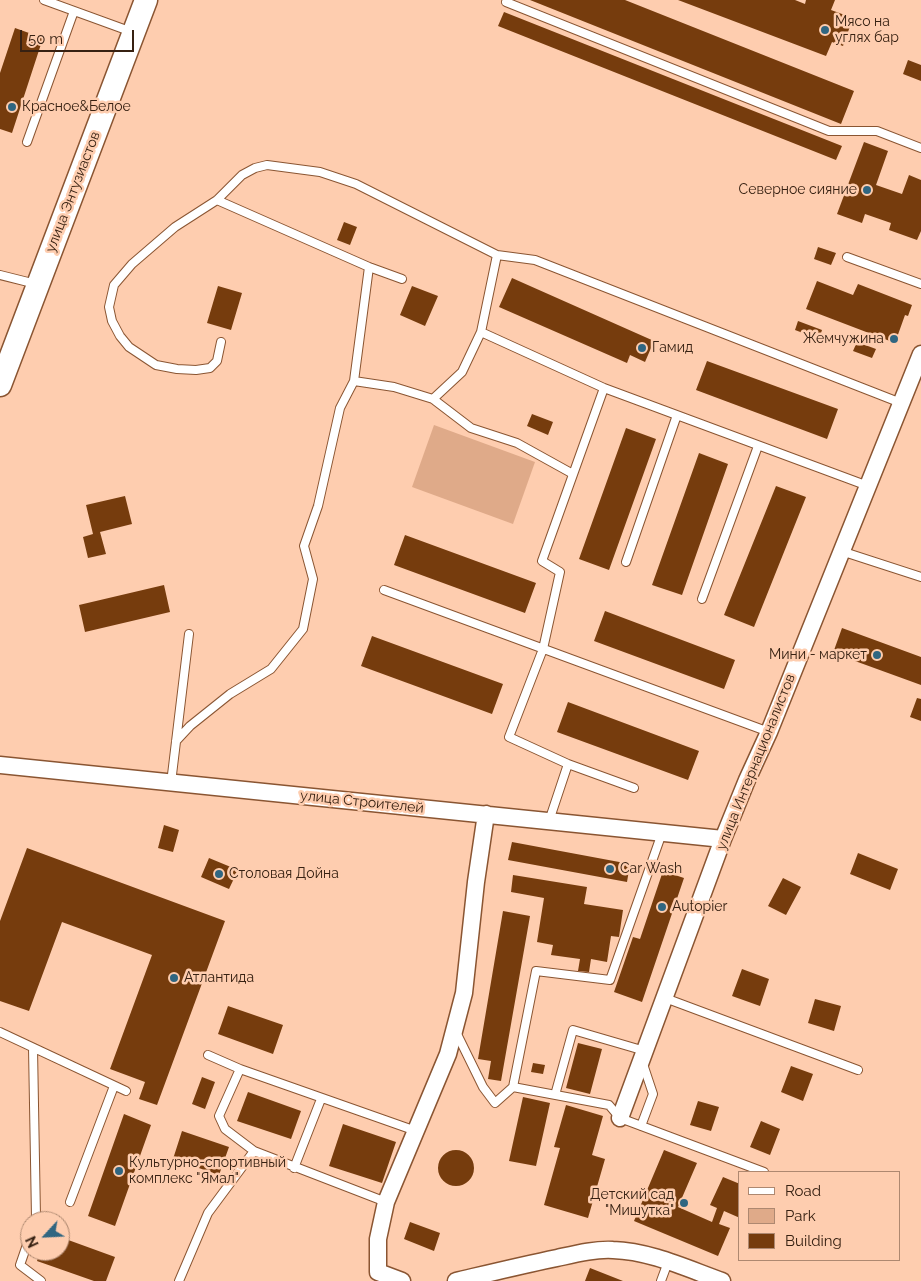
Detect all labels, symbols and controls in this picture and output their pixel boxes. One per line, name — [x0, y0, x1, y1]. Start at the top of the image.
place label: Мясо на углях бар — [835, 14, 899, 46]
scale bar — [22, 20, 136, 52]
marker: Мясо на углях бар — [819, 24, 831, 36]
text: 50 m — [28, 30, 63, 48]
place label: Красное&Белое — [22, 99, 131, 115]
marker: Красное&Белое — [6, 101, 18, 113]
street label: улица Энтузиастов — [42, 129, 104, 255]
place label: Северное сияние — [739, 182, 857, 198]
marker: Северное сияние — [861, 184, 873, 196]
place label: Жемчужина — [803, 331, 884, 347]
marker: Жемчужина — [888, 333, 900, 345]
place label: Гамид — [652, 340, 693, 356]
marker: Гамид — [636, 342, 648, 354]
place label: Мини - маркет — [769, 647, 867, 663]
marker: Мини - маркет — [871, 649, 883, 661]
street label: улица Интернационалистов — [713, 672, 799, 852]
street label: улица Строителей — [299, 787, 425, 817]
place label: Car Wash — [620, 861, 682, 877]
marker: Car Wash — [604, 863, 616, 875]
place label: Столовая Дойна — [229, 866, 339, 882]
marker: Столовая Дойна — [213, 868, 225, 880]
place label: Autopier — [672, 899, 727, 915]
marker: Autopier — [656, 901, 668, 913]
place label: Атлантида — [184, 970, 254, 986]
marker: Атлантида — [168, 972, 180, 984]
place label: Культурно-спортивный комплекс "Ямал" — [129, 1155, 286, 1188]
marker: Культурно-спортивный комплекс "Ямал" — [113, 1165, 125, 1177]
legend — [738, 1171, 901, 1261]
text: Road — [785, 1182, 821, 1200]
place label: Детский сад "Мишутка" — [590, 1187, 674, 1220]
marker: Детский сад "Мишутка" — [678, 1197, 690, 1209]
text: Park — [785, 1207, 816, 1225]
north arrow — [20, 1211, 70, 1261]
text: Building — [785, 1232, 842, 1250]
text: N — [23, 1234, 42, 1250]

